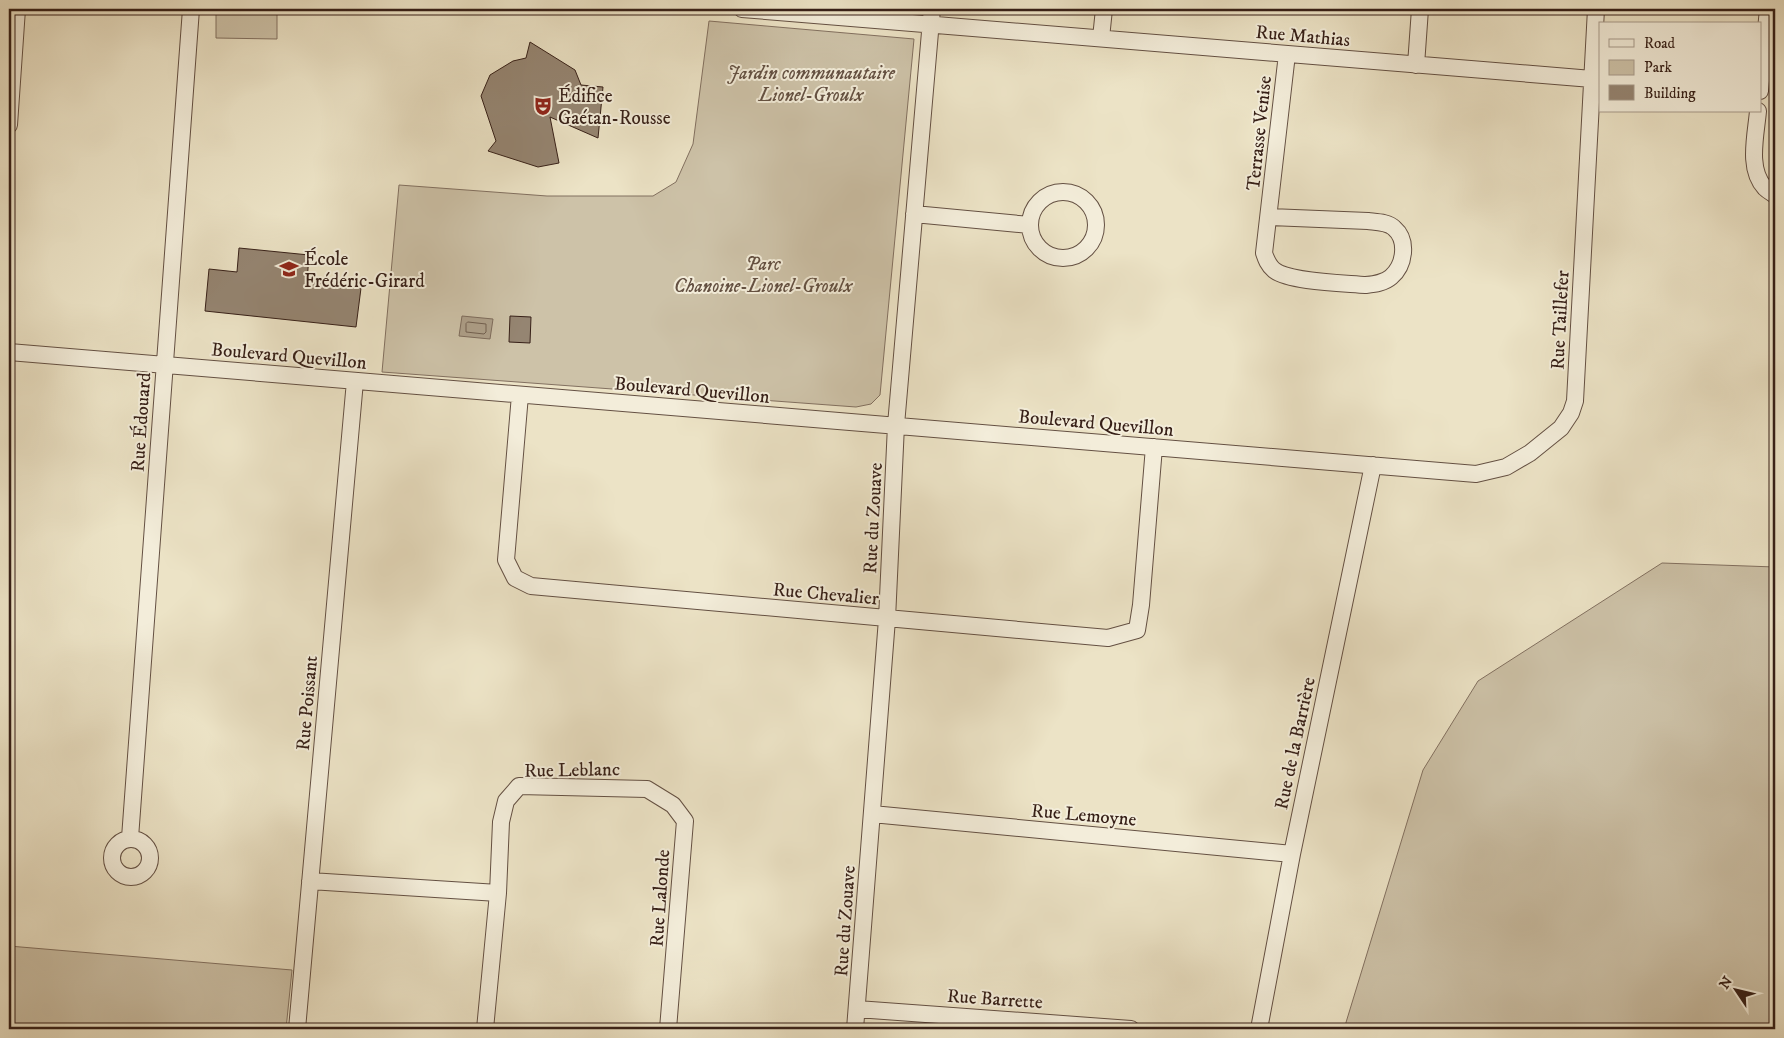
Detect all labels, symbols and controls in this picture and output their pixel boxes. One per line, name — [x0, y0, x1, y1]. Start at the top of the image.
street label: Rue Mathias — [1255, 21, 1351, 52]
legend — [1599, 22, 1762, 112]
text: Road — [1644, 34, 1676, 53]
text: Park — [1644, 58, 1673, 77]
park label: Jardin communautaire Lionel-Groulx — [727, 62, 895, 107]
street label: Terrasse Venise — [1242, 75, 1277, 192]
place label: Édifice Gaétan-Rousse — [558, 84, 671, 130]
text: Building — [1644, 84, 1696, 103]
theatre icon: Édifice Gaétan-Rousse — [532, 95, 554, 117]
place label: École Frédéric-Girard — [304, 247, 425, 293]
park label: Parc Chanoine-Lionel-Groulx — [674, 253, 853, 298]
school or university icon: École Frédéric-Girard — [278, 258, 300, 280]
street label: Rue Taillefer — [1546, 270, 1575, 370]
street label: Boulevard Quevillon — [210, 338, 368, 375]
street label: Rue Édouard — [126, 371, 156, 473]
street label: Boulevard Quevillon — [613, 372, 771, 409]
street label: Boulevard Quevillon — [1017, 405, 1175, 442]
street label: Rue du Zouave — [859, 462, 888, 574]
street label: Rue Chevalier — [772, 578, 880, 611]
street label: Rue Poissant — [292, 655, 323, 752]
street label: Rue de la Barrière — [1270, 675, 1321, 812]
street label: Rue Leblanc — [524, 758, 620, 783]
street label: Rue Lemoyne — [1030, 799, 1138, 832]
street label: Rue Lalonde — [646, 848, 675, 948]
street label: Rue du Zouave — [830, 865, 861, 977]
north arrow — [1712, 966, 1762, 1016]
text: N — [1715, 973, 1737, 993]
street label: Rue Barrette — [946, 985, 1044, 1014]

